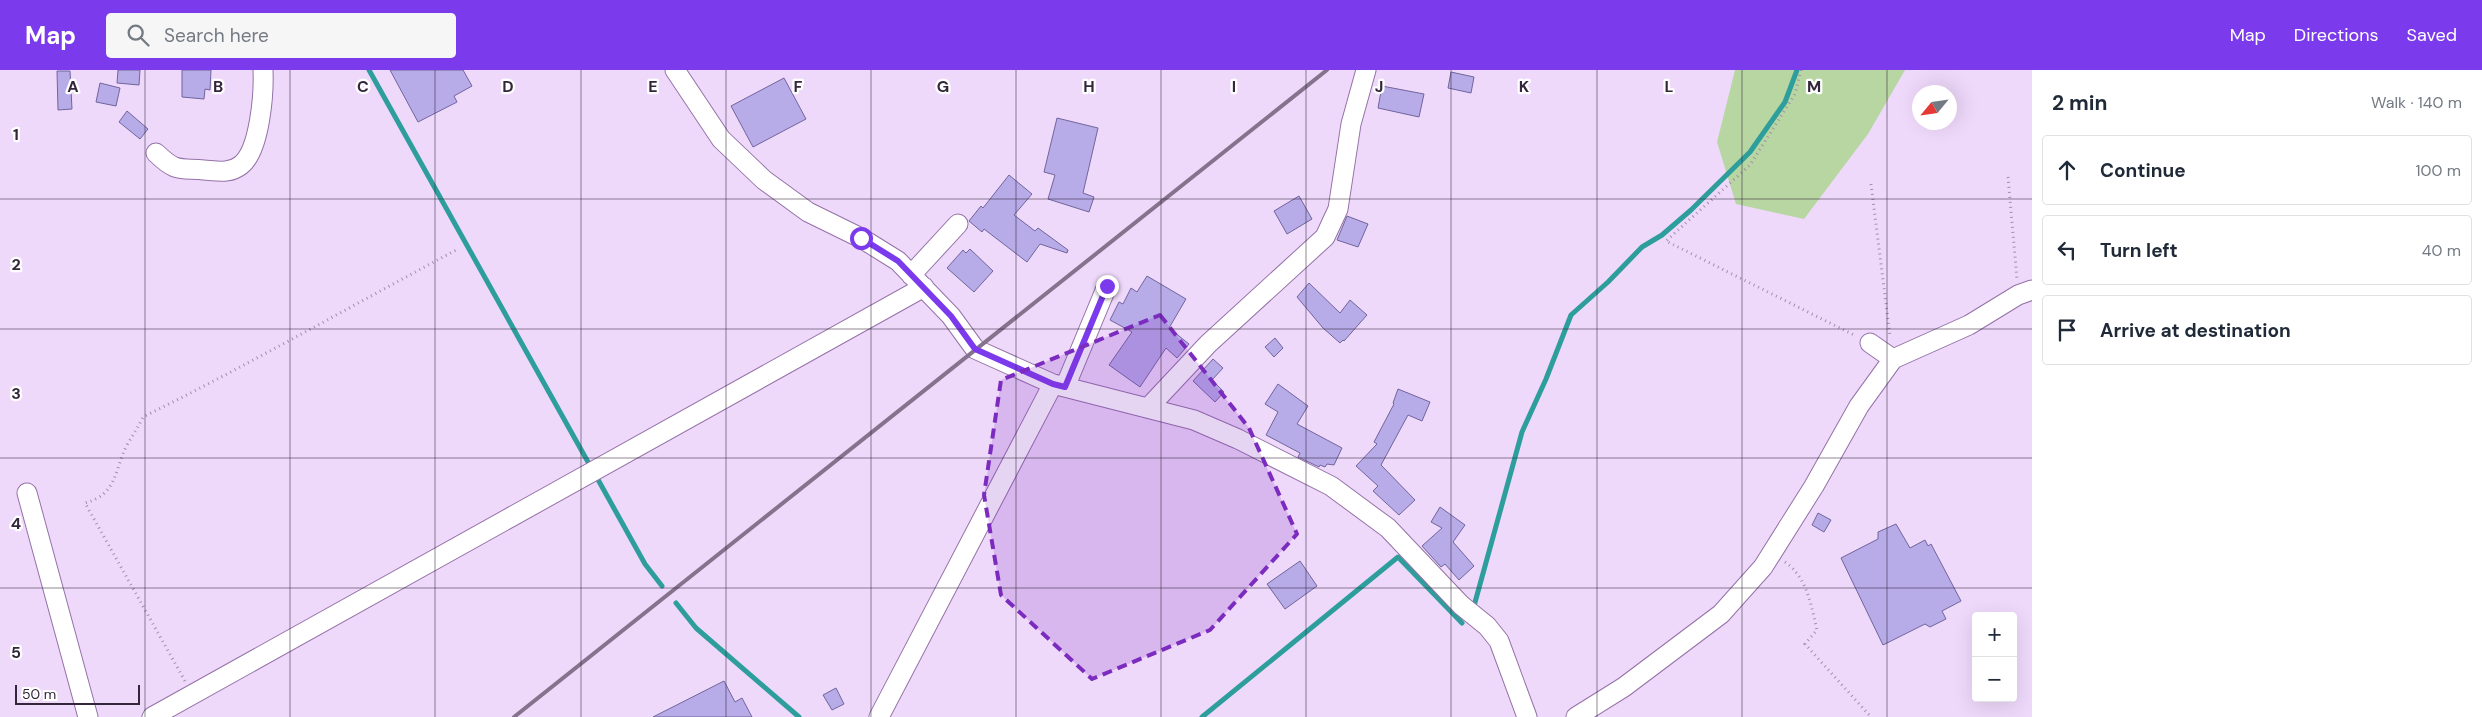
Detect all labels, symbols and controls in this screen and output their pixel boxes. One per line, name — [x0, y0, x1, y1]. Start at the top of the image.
search box — [106, 13, 456, 58]
text: Map — [25, 20, 76, 51]
icon: search — [124, 21, 152, 49]
text: Search here — [164, 23, 269, 48]
text: Map — [2230, 23, 2266, 47]
text: Directions — [2294, 23, 2379, 47]
text: Saved — [2407, 23, 2457, 47]
text: A — [67, 76, 79, 97]
text: B — [213, 76, 223, 97]
text: C — [357, 76, 369, 97]
text: D — [502, 76, 514, 97]
text: E — [648, 76, 658, 97]
text: F — [794, 76, 803, 97]
text: G — [937, 76, 949, 97]
text: H — [1083, 76, 1095, 97]
text: I — [1232, 76, 1236, 97]
text: J — [1375, 76, 1383, 97]
text: K — [1519, 76, 1530, 97]
text: L — [1665, 76, 1674, 97]
text: M — [1807, 76, 1821, 97]
north arrow — [1912, 85, 1957, 130]
text: 2 min — [2052, 89, 2108, 117]
text: Walk · 140 m — [2371, 92, 2462, 113]
text: 1 — [13, 124, 19, 145]
icon: ahead — [2053, 156, 2081, 184]
text: Continue — [2100, 158, 2186, 183]
text: 100 m — [2416, 160, 2461, 181]
route start — [850, 227, 873, 250]
icon: left — [2053, 236, 2081, 264]
text: Turn left — [2100, 238, 2178, 263]
text: 40 m — [2422, 240, 2461, 261]
text: 2 — [11, 254, 21, 275]
route end — [1096, 275, 1119, 298]
icon: arrive — [2053, 316, 2081, 344]
text: Arrive at destination — [2100, 318, 2291, 343]
text: 3 — [11, 383, 21, 404]
text: 4 — [11, 513, 21, 534]
map controls — [1972, 612, 2017, 702]
button: + — [1972, 612, 2017, 657]
text: 5 — [11, 642, 21, 663]
button: − — [1972, 657, 2017, 702]
scale bar — [15, 682, 140, 705]
text: 50 m — [22, 685, 56, 703]

